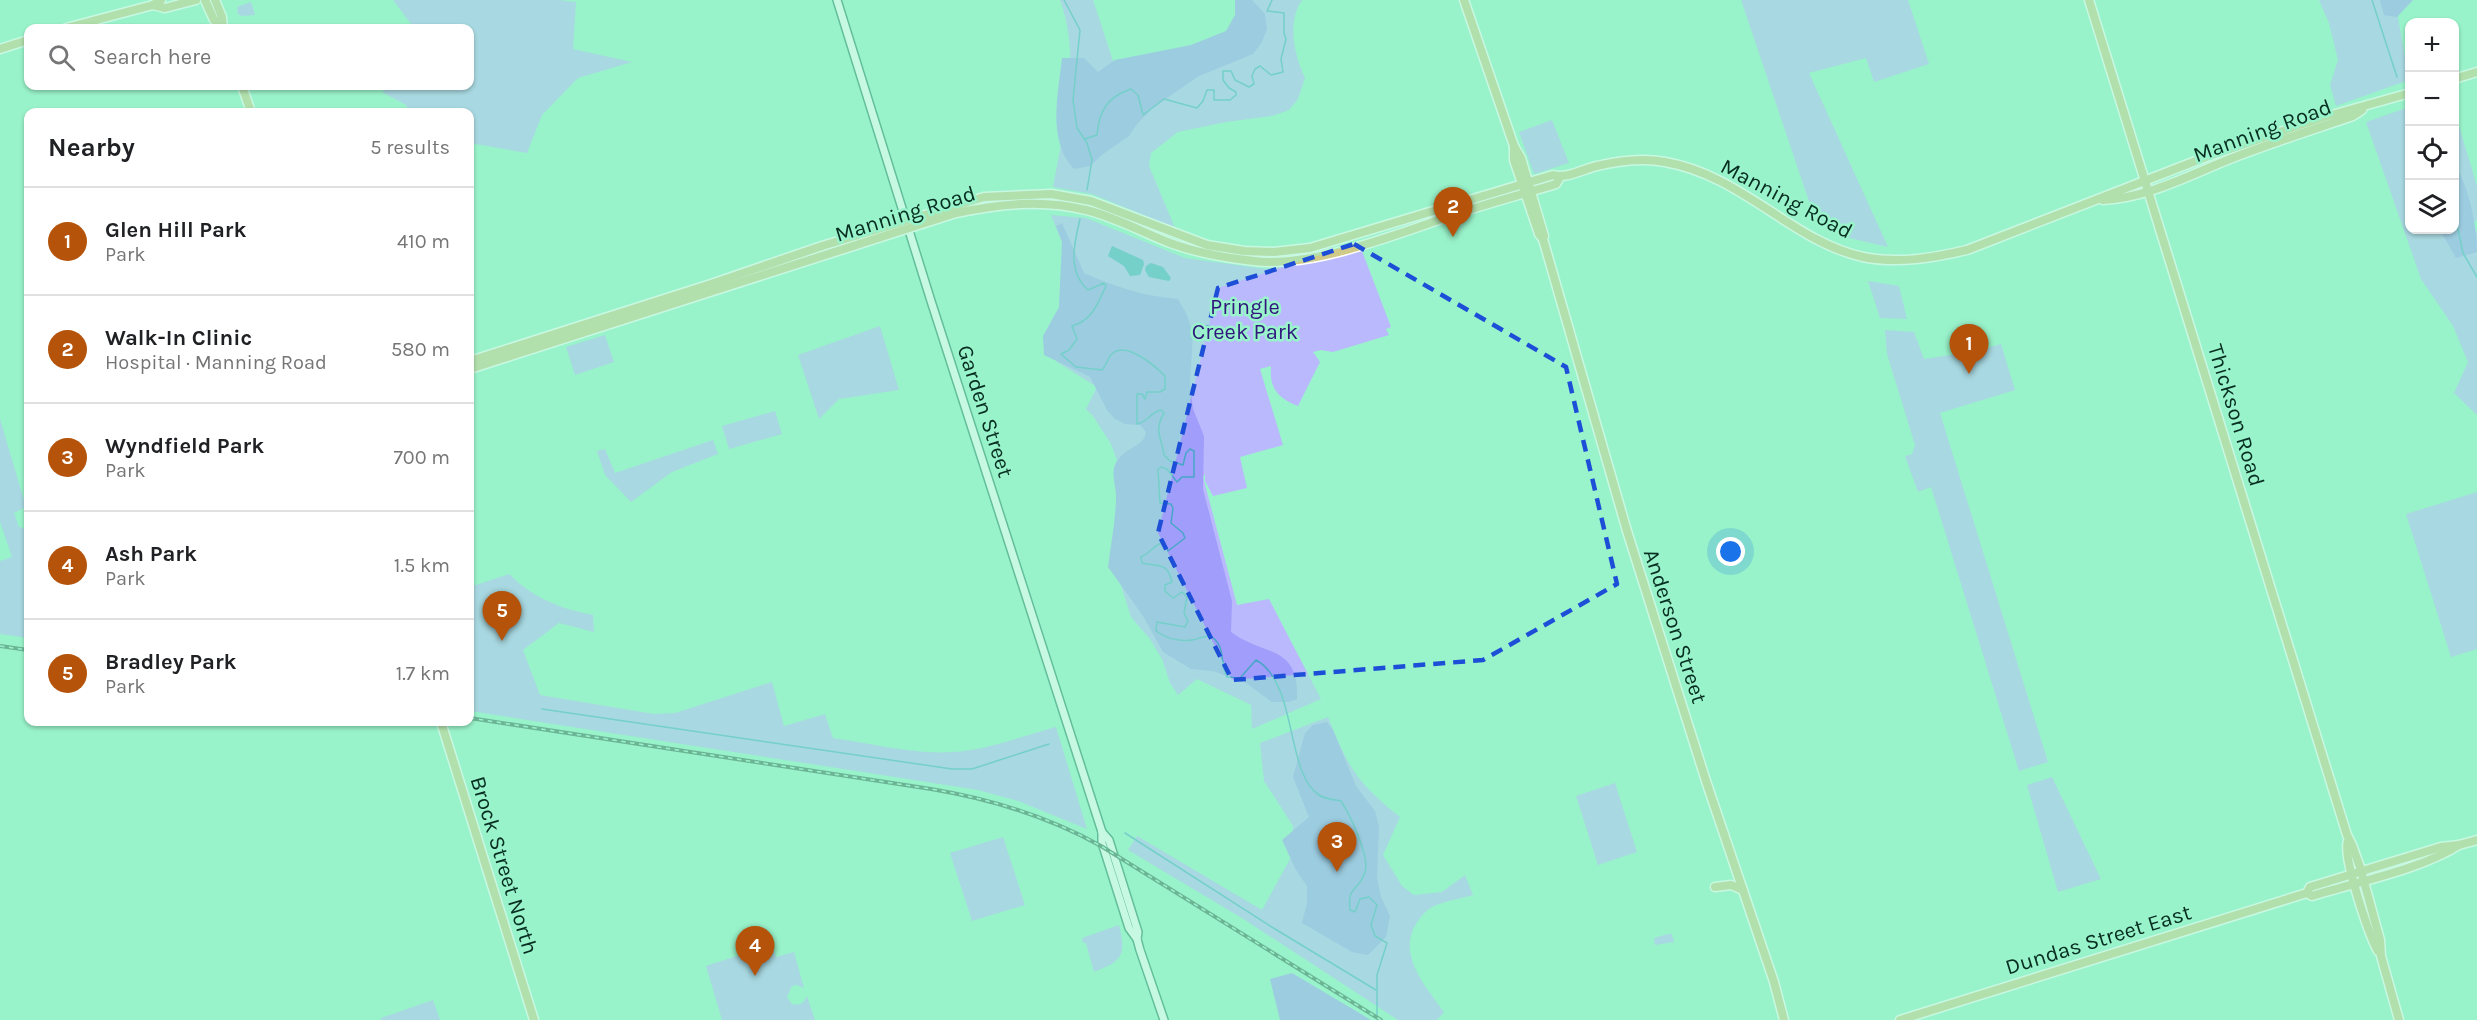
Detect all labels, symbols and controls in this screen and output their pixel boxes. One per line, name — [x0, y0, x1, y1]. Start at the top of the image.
map controls — [2405, 18, 2459, 234]
button: + — [2405, 18, 2459, 72]
search box — [24, 24, 474, 90]
icon: search — [45, 41, 78, 74]
text: Search here — [93, 44, 211, 70]
button: − — [2405, 72, 2459, 126]
street label: Manning Road — [2190, 94, 2335, 168]
button: locate — [2405, 126, 2459, 180]
text: Nearby — [48, 132, 135, 163]
text: 5 results — [370, 136, 450, 159]
street label: Manning Road — [1716, 153, 1857, 244]
street label: Manning Road — [832, 180, 979, 248]
button: layers — [2405, 180, 2459, 234]
pin: 2 — [1434, 188, 1472, 237]
text: Glen Hill Park — [105, 217, 247, 243]
text: 1 — [64, 230, 71, 253]
text: 410 m — [397, 230, 450, 253]
text: Park — [105, 243, 146, 266]
park label: Pringle Creek Park — [1192, 294, 1298, 345]
pin: 1 — [1950, 324, 1988, 374]
text: Walk-In Clinic — [105, 325, 252, 351]
text: 2 — [61, 338, 74, 361]
text: 580 m — [391, 338, 450, 361]
street label: Thickson Road — [2202, 341, 2270, 490]
street label: Garden Street — [951, 342, 1019, 481]
text: Hospital · Manning Road — [105, 351, 327, 374]
text: Wyndfield Park — [105, 433, 264, 459]
text: 3 — [61, 446, 74, 469]
text: 700 m — [393, 446, 450, 469]
text: Park — [105, 459, 146, 482]
your location — [1716, 537, 1745, 566]
text: Ash Park — [105, 541, 197, 567]
street label: Anderson Street — [1638, 546, 1712, 707]
text: 4 — [62, 554, 73, 577]
text: 1.5 km — [394, 554, 450, 577]
text: Park — [105, 567, 146, 590]
pin: 5 — [482, 592, 522, 641]
text: Bradley Park — [105, 649, 237, 675]
text: 5 — [62, 662, 73, 685]
text: 1.7 km — [396, 662, 450, 685]
text: Park — [105, 675, 146, 698]
street label: Brock Street North — [465, 773, 543, 957]
pin: 3 — [1318, 822, 1356, 872]
street label: Dundas Street East — [2002, 899, 2194, 981]
pin: 4 — [736, 926, 774, 976]

